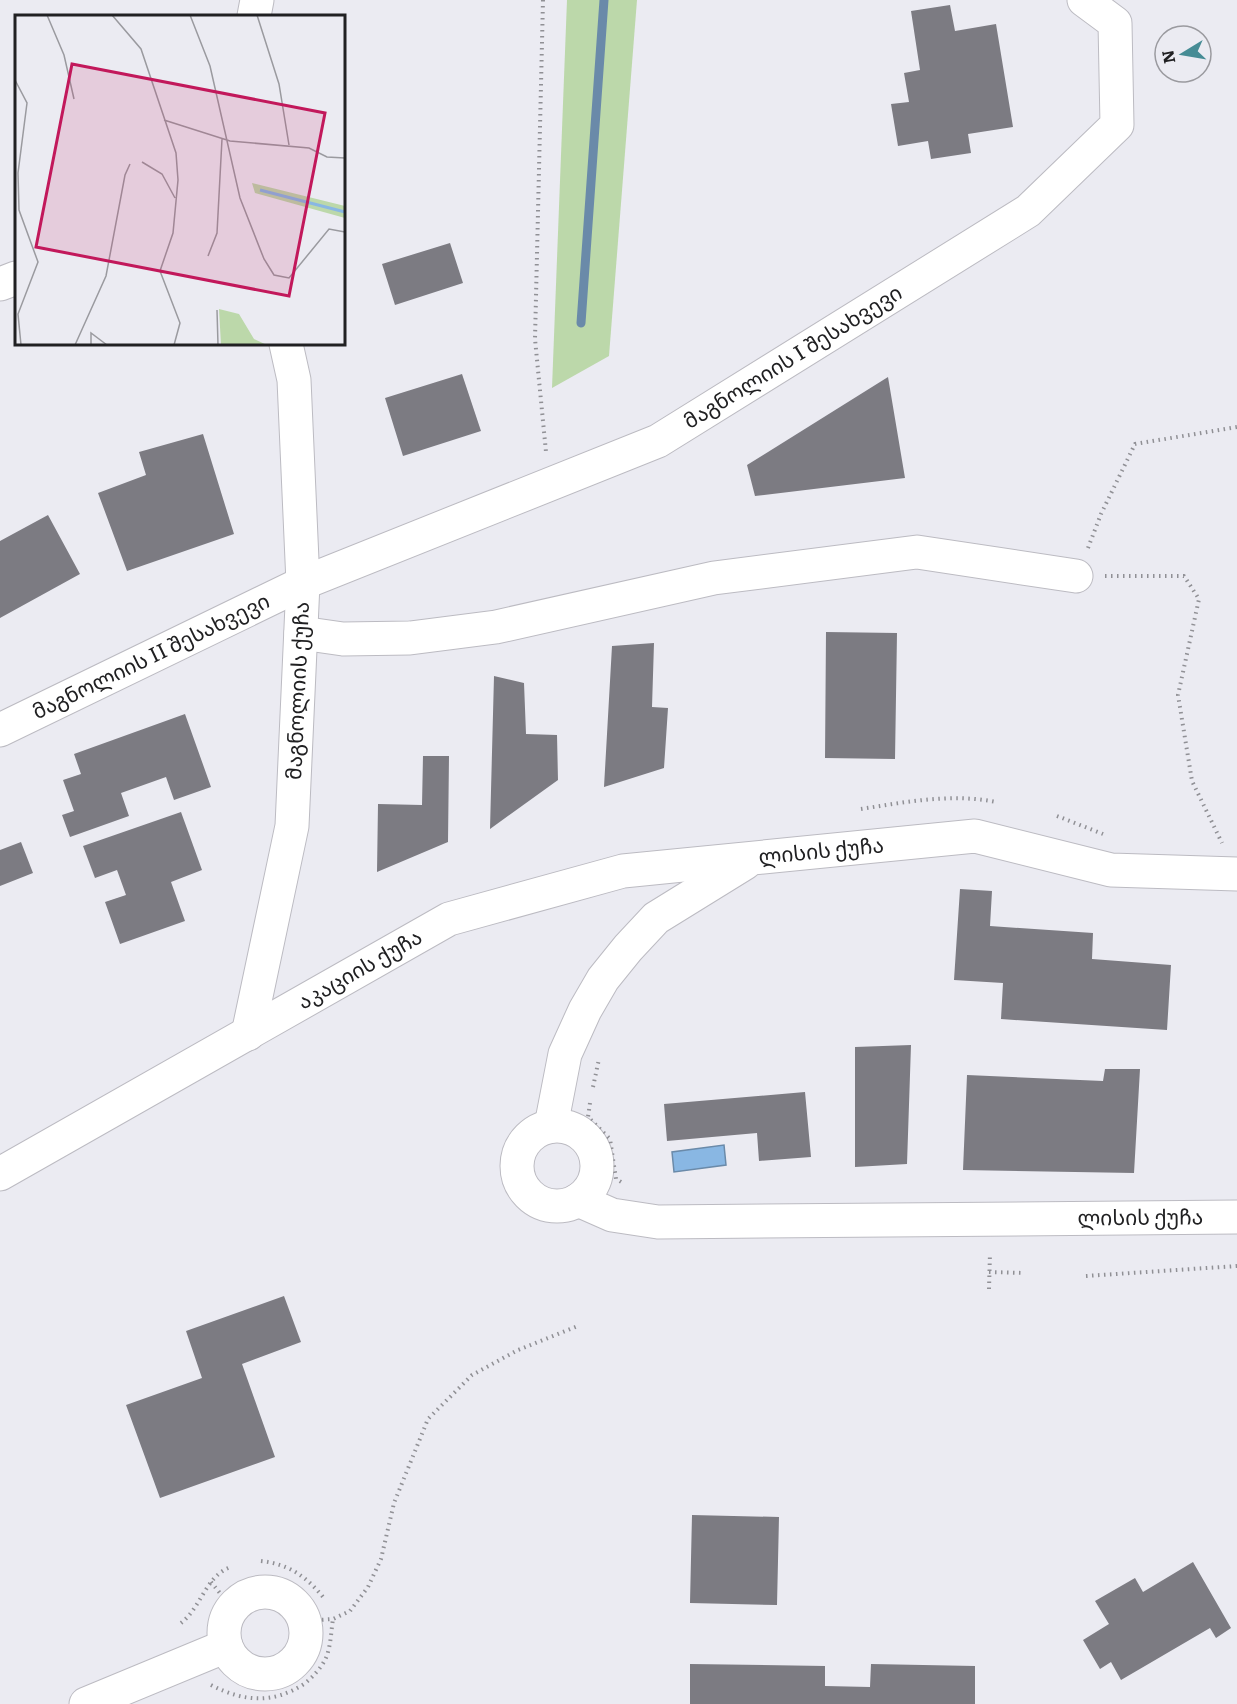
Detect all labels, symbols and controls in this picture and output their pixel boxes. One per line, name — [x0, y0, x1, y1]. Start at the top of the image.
inset map — [15, 15, 345, 345]
north arrow — [1153, 24, 1213, 84]
text: N — [1154, 48, 1180, 66]
street label: მაგნოლიის I შესახვევი — [676, 275, 907, 435]
street label: მაგნოლიის II შესახვევი — [26, 584, 274, 725]
street label: მაგნოლიის ქუჩა — [276, 601, 315, 781]
street label: ლისის ქუჩა — [757, 827, 885, 870]
street label: აკაციის ქუჩა — [291, 920, 427, 1015]
street label: ლისის ქუჩა — [1077, 1199, 1203, 1231]

